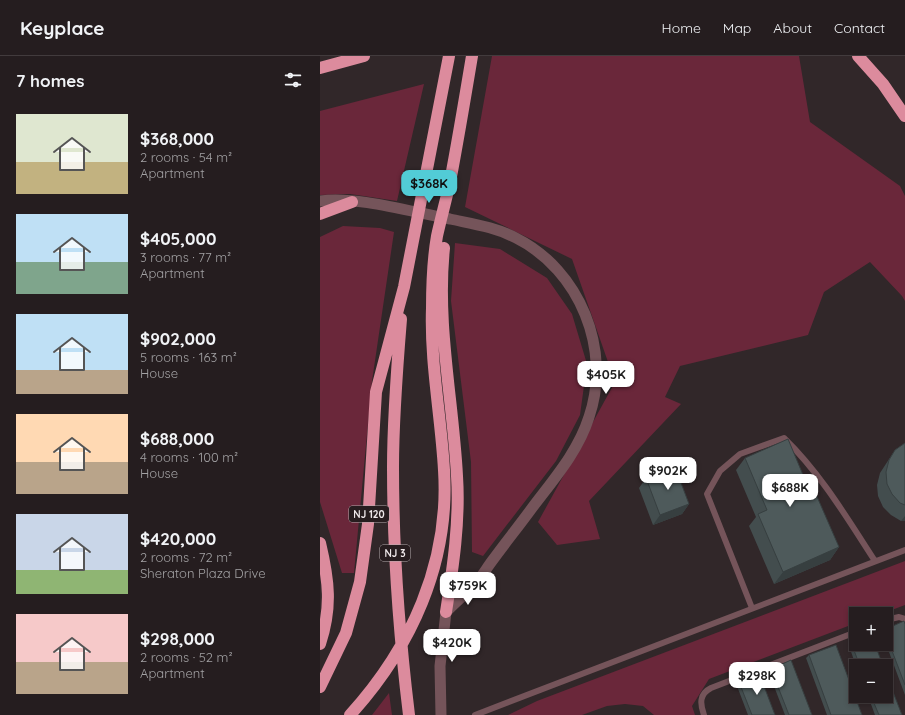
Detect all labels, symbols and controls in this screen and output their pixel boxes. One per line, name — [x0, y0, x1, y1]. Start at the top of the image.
text: Keyplace — [20, 16, 104, 40]
text: Home — [662, 19, 701, 37]
text: Map — [723, 19, 751, 37]
text: About — [773, 19, 812, 37]
text: Contact — [834, 19, 885, 37]
icon: filters — [282, 69, 304, 91]
text: 7 homes — [16, 70, 85, 91]
text: $368,000 — [140, 128, 214, 149]
icon: home — [48, 130, 96, 178]
text: 2 rooms · 54 m² — [140, 149, 232, 165]
text: Apartment — [140, 165, 205, 181]
pin: $368K — [401, 170, 457, 204]
text: $368K — [410, 175, 448, 191]
text: $405,000 — [140, 228, 216, 249]
icon: home — [48, 230, 96, 278]
text: 3 rooms · 77 m² — [140, 249, 231, 265]
text: Apartment — [140, 265, 205, 281]
text: $902,000 — [140, 328, 216, 349]
icon: home — [48, 330, 96, 378]
text: 5 rooms · 163 m² — [140, 349, 237, 365]
pin: $405K — [578, 361, 634, 395]
text: House — [140, 365, 178, 381]
text: $405K — [586, 366, 626, 382]
text: $688,000 — [140, 428, 214, 449]
icon: home — [48, 430, 96, 478]
text: 4 rooms · 100 m² — [140, 449, 238, 465]
pin: $902K — [640, 457, 696, 491]
text: $902K — [648, 462, 688, 478]
text: House — [140, 465, 178, 481]
pin: $688K — [762, 474, 818, 508]
text: $688K — [771, 479, 809, 495]
road number: NJ 120 — [349, 506, 389, 522]
text: $420,000 — [140, 528, 216, 549]
icon: home — [48, 530, 96, 578]
road number: NJ 3 — [380, 545, 410, 561]
text: 2 rooms · 72 m² — [140, 549, 232, 565]
text: Sheraton Plaza Drive — [140, 565, 266, 581]
pin: $759K — [440, 572, 496, 606]
text: $759K — [449, 577, 487, 593]
map controls — [849, 607, 893, 703]
button: + — [849, 607, 893, 651]
text: $298,000 — [140, 628, 215, 649]
pin: $420K — [424, 629, 480, 663]
icon: home — [48, 630, 96, 678]
text: $420K — [432, 634, 472, 650]
text: 2 rooms · 52 m² — [140, 649, 233, 665]
button: − — [849, 659, 893, 703]
pin: $298K — [729, 662, 785, 696]
text: Apartment — [140, 665, 205, 681]
text: $298K — [738, 667, 776, 683]

